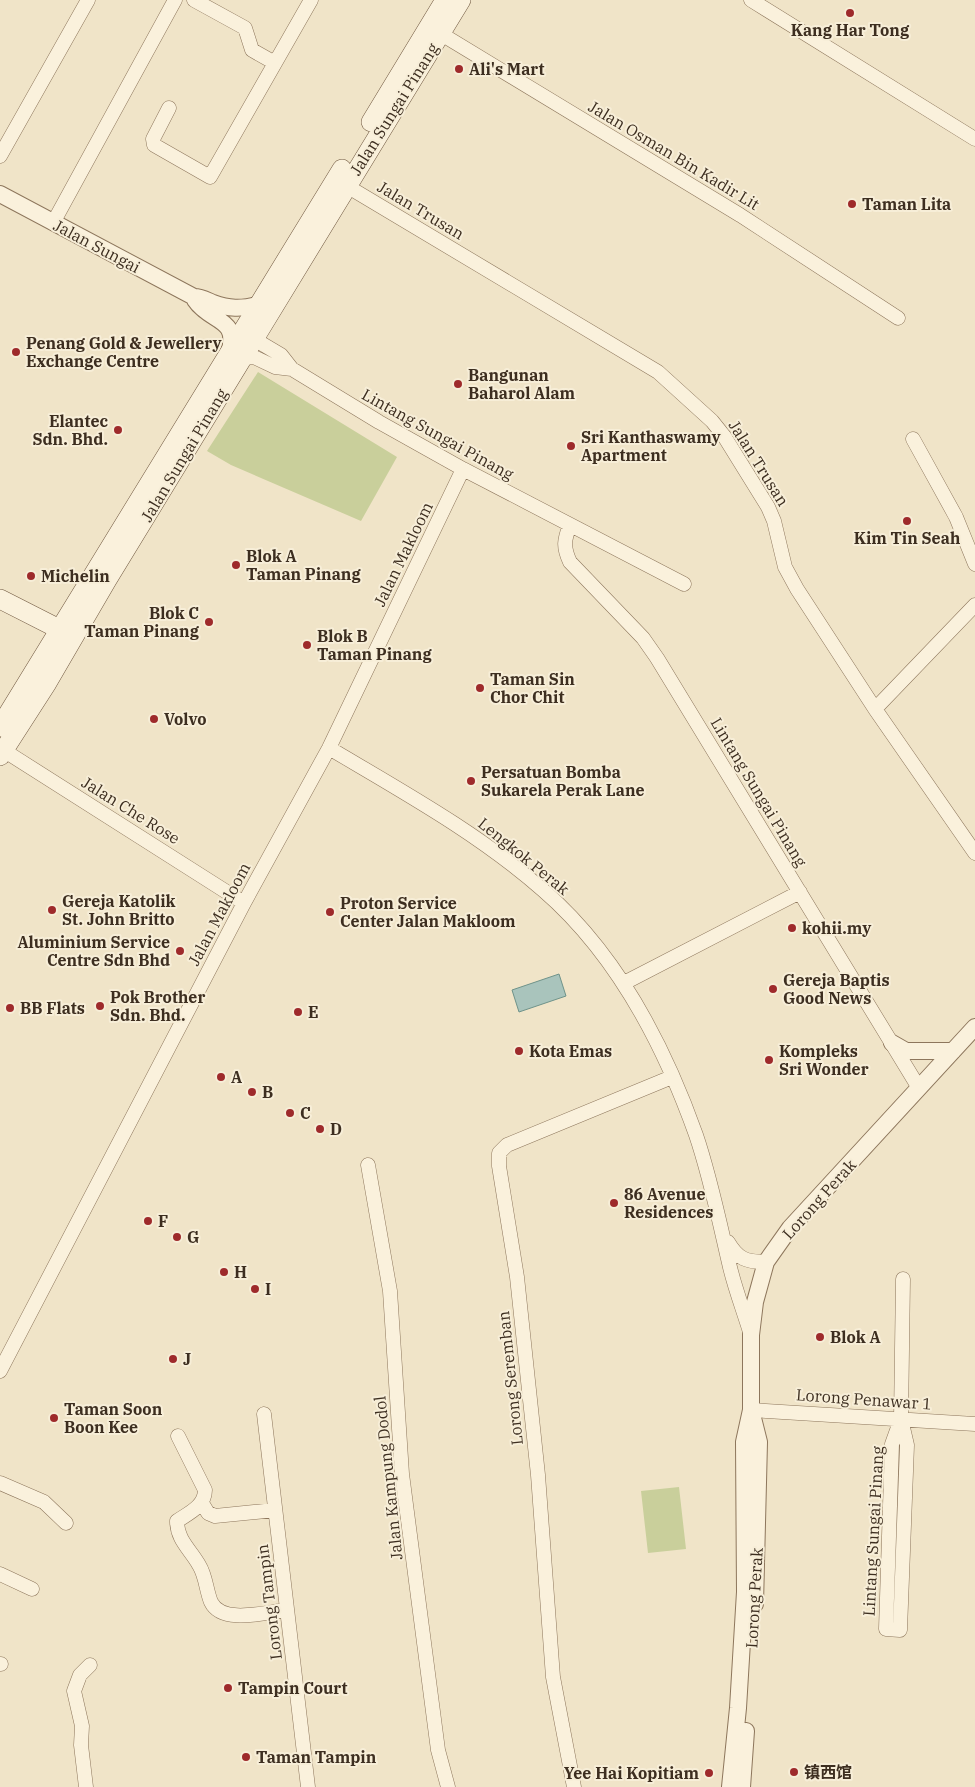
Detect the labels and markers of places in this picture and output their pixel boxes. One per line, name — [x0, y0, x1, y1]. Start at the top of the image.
marker: Kang Har Tong — [844, 7, 856, 19]
place label: Kang Har Tong — [791, 20, 910, 40]
place label: Ali's Mart — [469, 59, 544, 79]
marker: Ali's Mart — [453, 63, 465, 75]
place label: Taman Lita — [862, 194, 951, 214]
marker: Taman Lita — [846, 198, 858, 210]
place label: Penang Gold & Jewellery Exchange Centre — [26, 333, 223, 371]
marker: Penang Gold & Jewellery Exchange Centre — [10, 346, 22, 358]
place label: Bangunan Baharol Alam — [468, 365, 576, 403]
marker: Bangunan Baharol Alam — [452, 378, 464, 390]
place label: Elantec Sdn. Bhd. — [32, 411, 108, 449]
marker: Elantec Sdn. Bhd. — [112, 424, 124, 436]
place label: Sri Kanthaswamy Apartment — [581, 427, 721, 465]
marker: Sri Kanthaswamy Apartment — [565, 440, 577, 452]
marker: Kim Tin Seah — [901, 515, 913, 527]
place label: Kim Tin Seah — [854, 528, 960, 548]
place label: Blok A Taman Pinang — [246, 546, 361, 584]
marker: Blok A Taman Pinang — [230, 559, 242, 571]
place label: Michelin — [41, 566, 110, 586]
marker: Michelin — [25, 570, 37, 582]
place label: Blok C Taman Pinang — [84, 603, 200, 641]
marker: Blok C Taman Pinang — [203, 616, 215, 628]
place label: Blok B Taman Pinang — [317, 626, 432, 664]
marker: Blok B Taman Pinang — [301, 639, 313, 651]
place label: Taman Sin Chor Chit — [490, 669, 575, 707]
marker: Taman Sin Chor Chit — [474, 682, 486, 694]
place label: Volvo — [164, 709, 207, 729]
marker: Volvo — [148, 713, 160, 725]
place label: Persatuan Bomba Sukarela Perak Lane — [481, 762, 645, 800]
marker: Persatuan Bomba Sukarela Perak Lane — [465, 775, 477, 787]
place label: Gereja Katolik St. John Britto — [62, 891, 176, 929]
place label: Proton Service Center Jalan Makloom — [340, 893, 516, 931]
marker: Gereja Katolik St. John Britto — [46, 904, 58, 916]
marker: Proton Service Center Jalan Makloom — [324, 906, 336, 918]
place label: kohii.my — [802, 918, 872, 938]
marker: kohii.my — [786, 922, 798, 934]
place label: Aluminium Service Centre Sdn Bhd — [17, 932, 170, 970]
marker: Aluminium Service Centre Sdn Bhd — [174, 945, 186, 957]
place label: Gereja Baptis Good News — [783, 970, 890, 1008]
marker: Gereja Baptis Good News — [767, 983, 779, 995]
place label: Pok Brother Sdn. Bhd. — [110, 987, 205, 1025]
place label: BB Flats — [20, 998, 85, 1018]
marker: Pok Brother Sdn. Bhd. — [94, 1000, 106, 1012]
marker: BB Flats — [4, 1002, 16, 1014]
place label: E — [308, 1002, 319, 1022]
marker: E — [292, 1006, 304, 1018]
place label: Kota Emas — [529, 1041, 612, 1061]
place label: Kompleks Sri Wonder — [779, 1041, 869, 1079]
marker: Kota Emas — [513, 1045, 525, 1057]
marker: Kompleks Sri Wonder — [763, 1054, 775, 1066]
place label: A — [231, 1067, 242, 1087]
marker: A — [215, 1071, 227, 1083]
place label: B — [262, 1082, 273, 1102]
marker: B — [246, 1086, 258, 1098]
place label: C — [300, 1103, 311, 1123]
marker: C — [284, 1107, 296, 1119]
place label: D — [330, 1119, 342, 1139]
marker: D — [314, 1123, 326, 1135]
place label: 86 Avenue Residences — [624, 1184, 713, 1222]
marker: 86 Avenue Residences — [608, 1197, 620, 1209]
place label: F — [158, 1211, 168, 1231]
marker: F — [142, 1215, 154, 1227]
place label: G — [187, 1227, 199, 1247]
marker: G — [171, 1231, 183, 1243]
place label: H — [234, 1262, 247, 1282]
marker: H — [218, 1266, 230, 1278]
place label: I — [265, 1279, 271, 1299]
marker: I — [249, 1283, 261, 1295]
place label: Blok A — [830, 1327, 881, 1347]
marker: Blok A — [814, 1331, 826, 1343]
place label: J — [183, 1349, 191, 1369]
marker: J — [167, 1353, 179, 1365]
place label: Taman Soon Boon Kee — [64, 1399, 163, 1437]
marker: Taman Soon Boon Kee — [48, 1412, 60, 1424]
place label: Tampin Court — [238, 1678, 347, 1698]
marker: Tampin Court — [222, 1682, 234, 1694]
place label: Taman Tampin — [256, 1747, 377, 1767]
marker: Taman Tampin — [240, 1751, 252, 1763]
place label: 镇西馆 — [804, 1762, 852, 1782]
place label: Yee Hai Kopitiam — [564, 1763, 699, 1783]
marker: 镇西馆 — [788, 1766, 800, 1778]
marker: Yee Hai Kopitiam — [703, 1767, 715, 1779]

